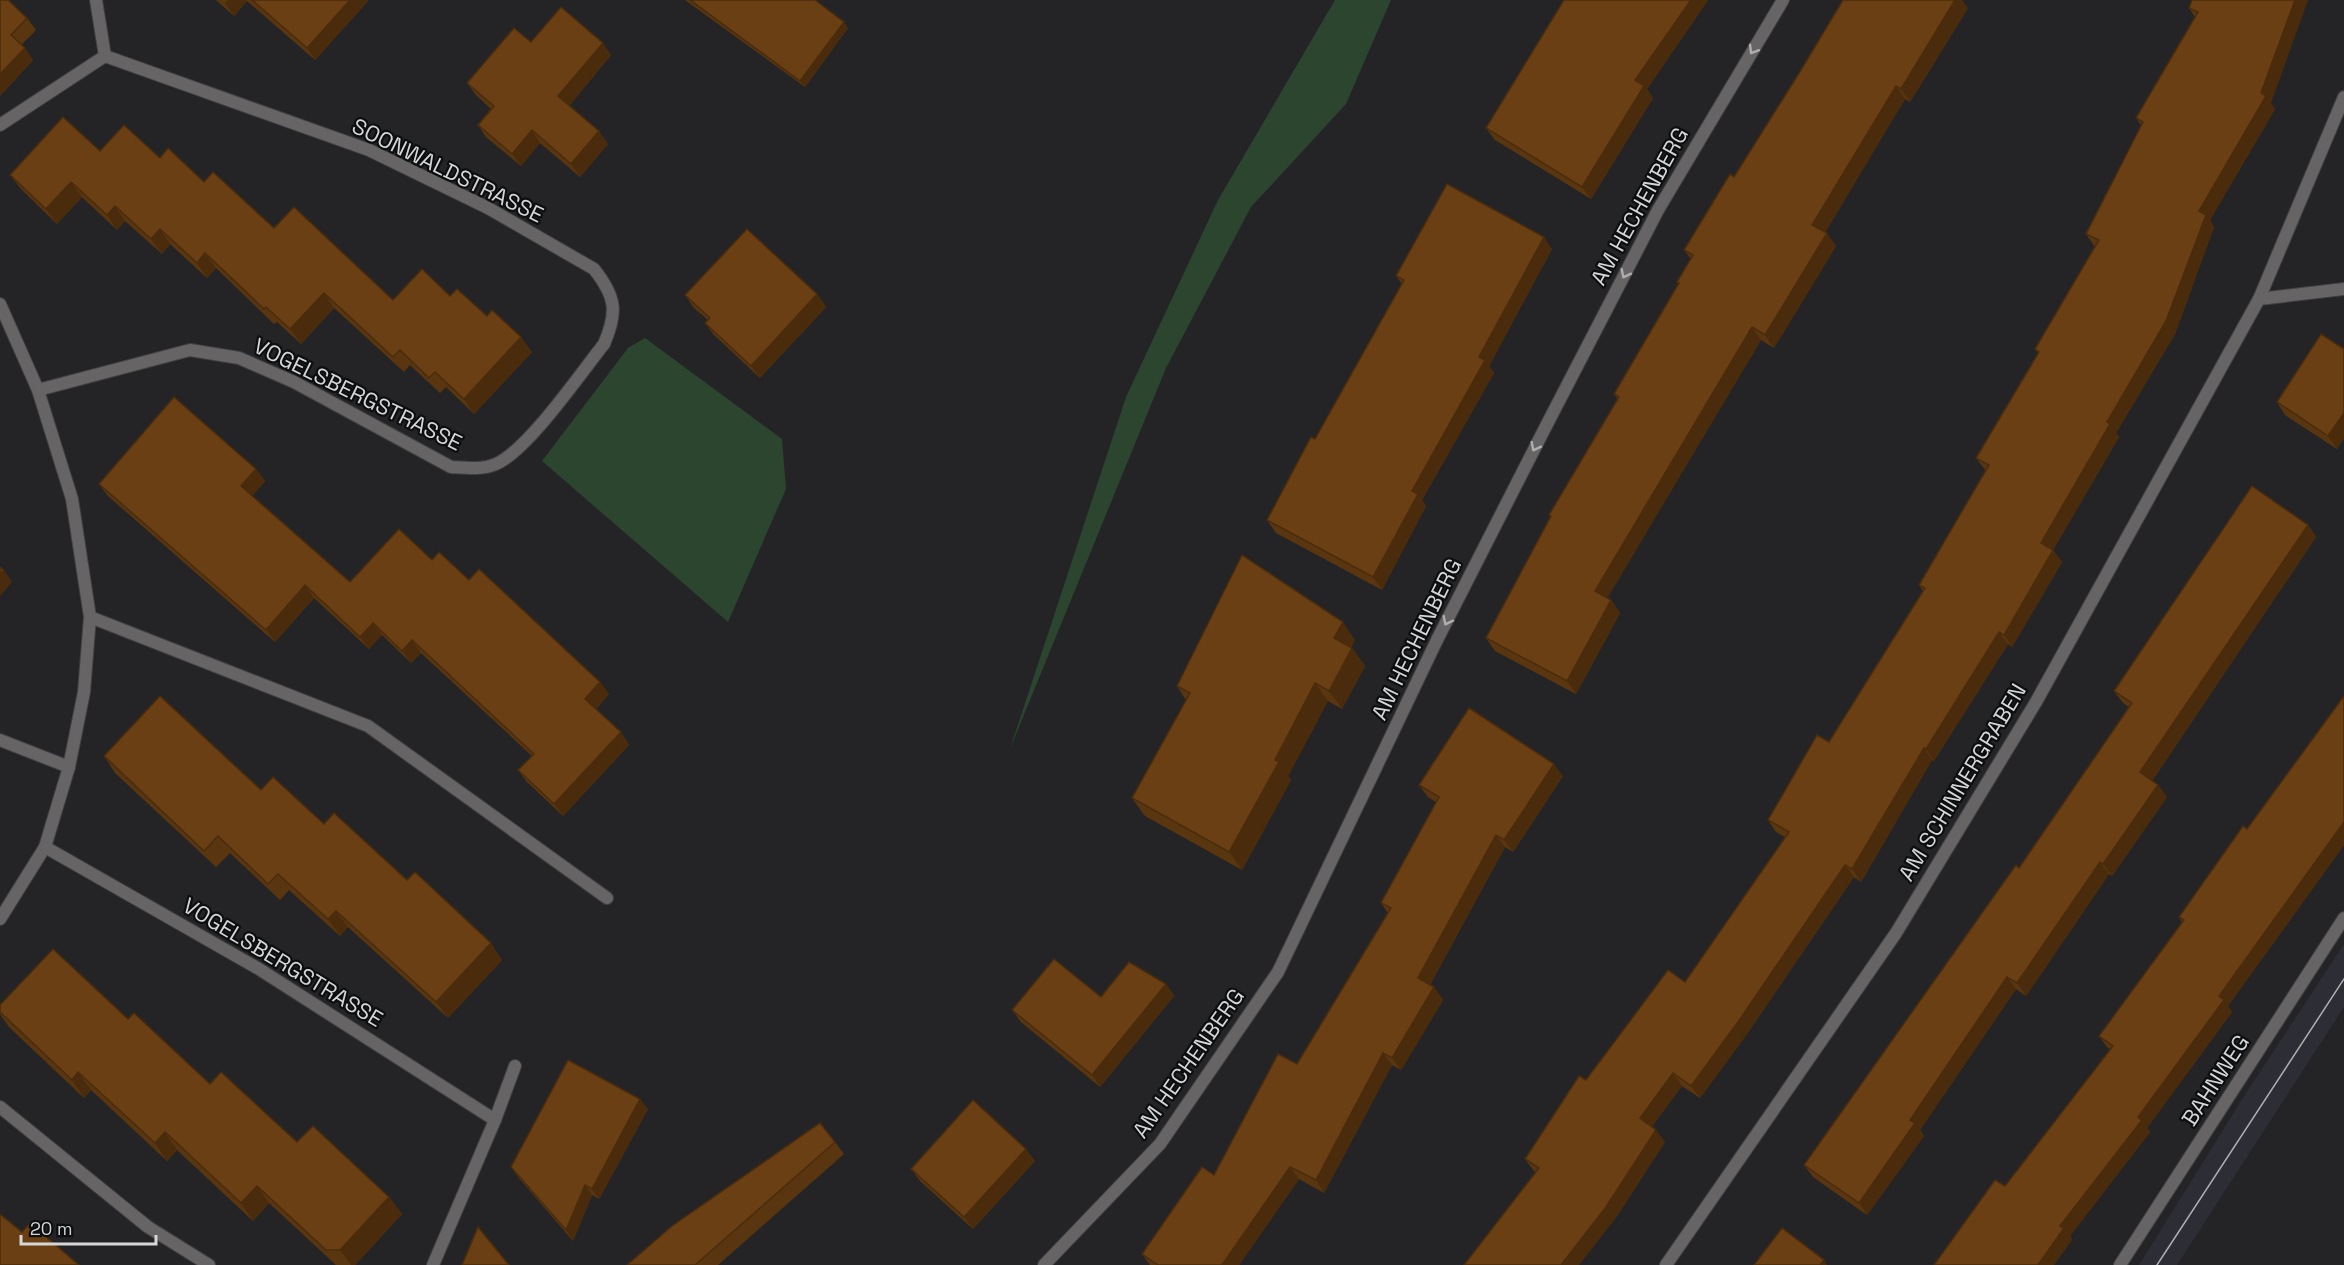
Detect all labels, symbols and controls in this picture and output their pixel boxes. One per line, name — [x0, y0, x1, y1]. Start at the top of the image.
one-way arrow — [1748, 44, 1760, 54]
street label: SOONWALDSTRASSE — [348, 112, 548, 228]
street label: AM HECHENBERG — [1584, 122, 1694, 290]
one-way arrow — [1621, 268, 1632, 279]
street label: VOGELSBERGSTRASSE — [249, 331, 467, 457]
one-way arrow — [1531, 441, 1542, 452]
street label: AM HECHENBERG — [1365, 554, 1467, 724]
one-way arrow — [1443, 615, 1454, 626]
street label: AM SCHINNERGRABEN — [1892, 678, 2032, 886]
street label: VOGELSBERGSTRASSE — [178, 891, 388, 1033]
street label: AM HECHENBERG — [1126, 983, 1250, 1143]
street label: BAHNWEG — [2175, 1029, 2255, 1131]
scale bar — [21, 1208, 156, 1246]
text: 20 m — [30, 1217, 73, 1240]

